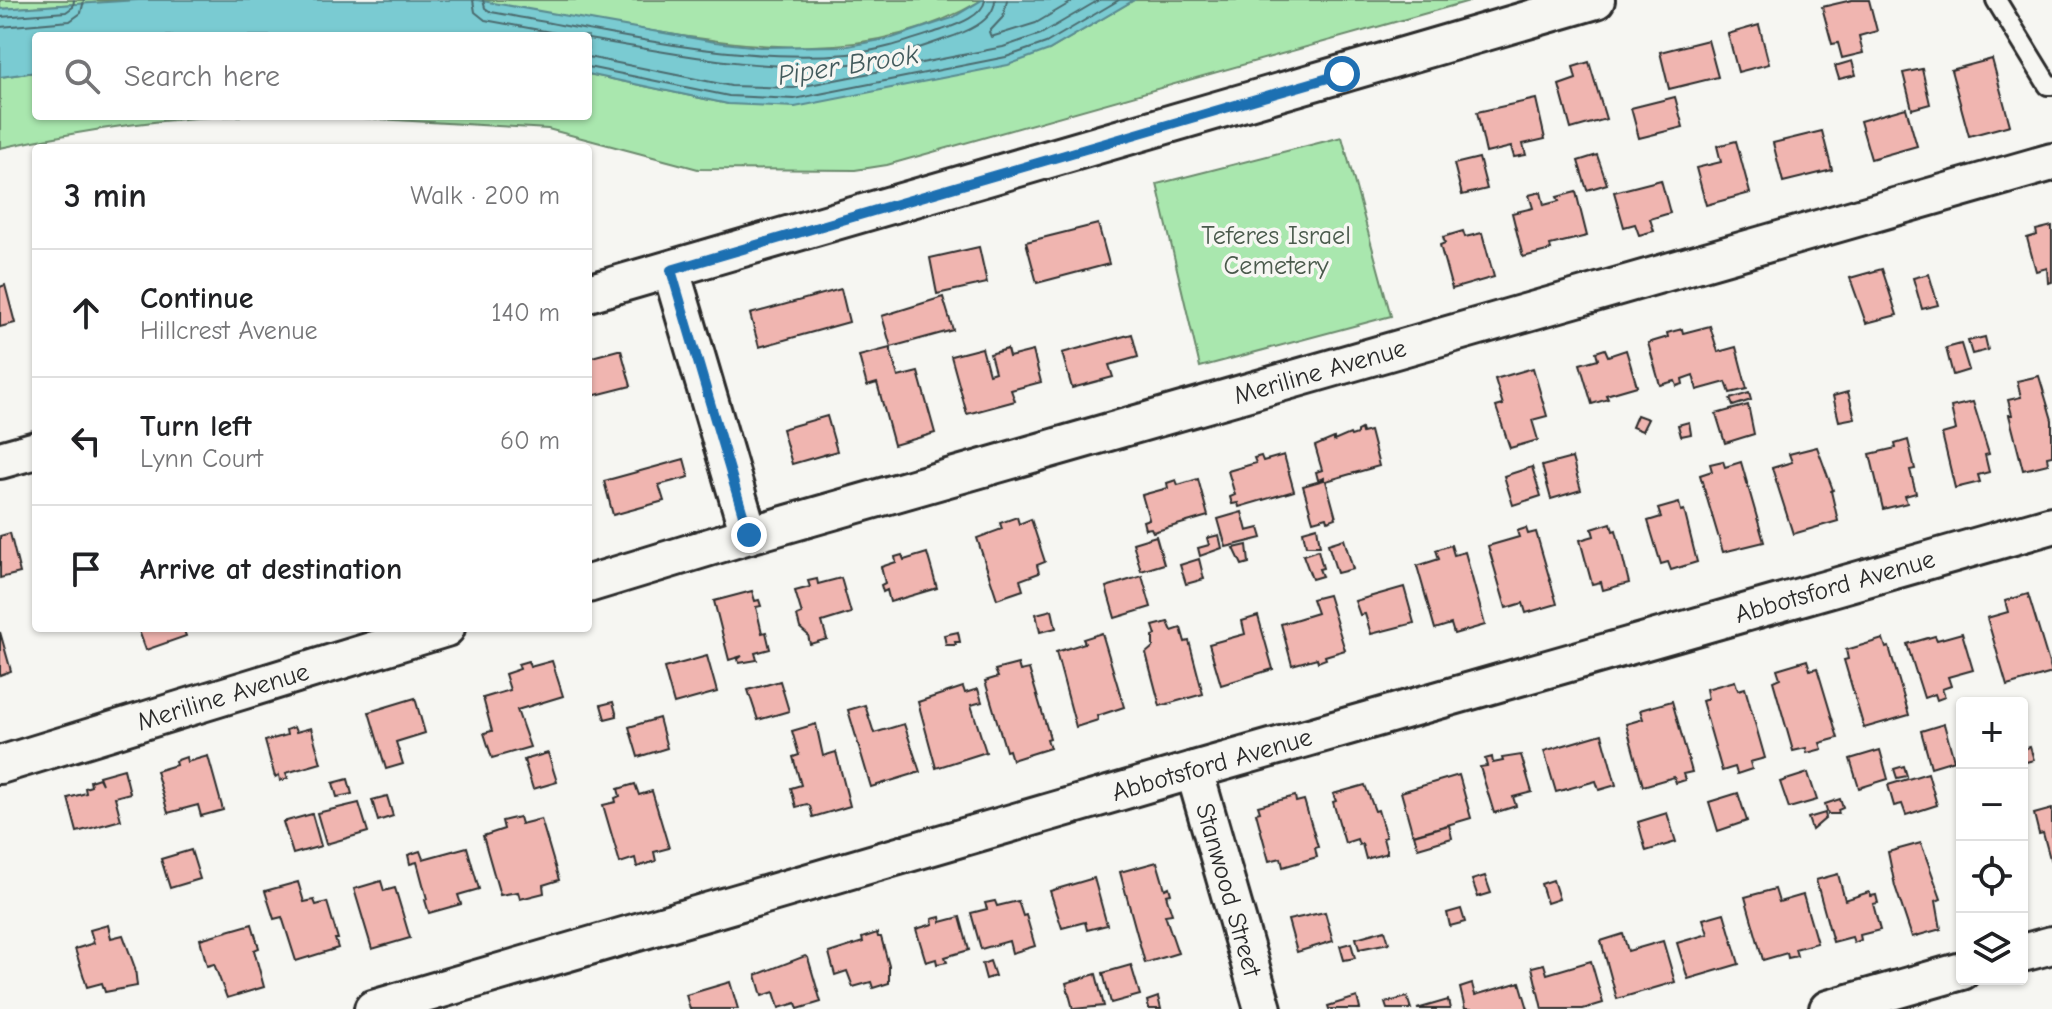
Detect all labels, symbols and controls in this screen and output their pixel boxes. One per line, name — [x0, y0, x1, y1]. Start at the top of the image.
search box — [32, 32, 592, 120]
water label: Piper Brook — [775, 38, 921, 92]
icon: search — [60, 54, 104, 98]
route start — [1324, 56, 1360, 92]
text: Search here — [124, 59, 280, 94]
text: 3 min — [64, 176, 147, 216]
text: Walk · 200 m — [410, 181, 560, 211]
park label: Teferes Israel Cemetery — [1201, 221, 1351, 281]
text: Continue — [140, 281, 254, 316]
icon: ahead — [64, 291, 108, 335]
text: 140 m — [491, 298, 560, 328]
text: Hillcrest Avenue — [140, 316, 318, 346]
street label: Meriline Avenue — [1230, 333, 1410, 411]
text: Turn left — [140, 409, 252, 444]
icon: left — [64, 419, 108, 463]
text: 60 m — [500, 426, 560, 456]
text: Lynn Court — [140, 444, 263, 474]
route end — [731, 517, 767, 553]
street label: Abbotsford Avenue — [1732, 544, 1938, 630]
icon: arrive — [64, 547, 108, 591]
text: Arrive at destination — [140, 552, 402, 587]
street label: Meriline Avenue — [134, 657, 312, 737]
map controls — [1956, 697, 2028, 985]
button: + — [1956, 697, 2028, 769]
street label: Abbotsford Avenue — [1109, 722, 1315, 808]
button: − — [1956, 769, 2028, 841]
street label: Stanwood Street — [1189, 800, 1268, 982]
button: locate — [1956, 841, 2028, 913]
button: layers — [1956, 913, 2028, 985]

